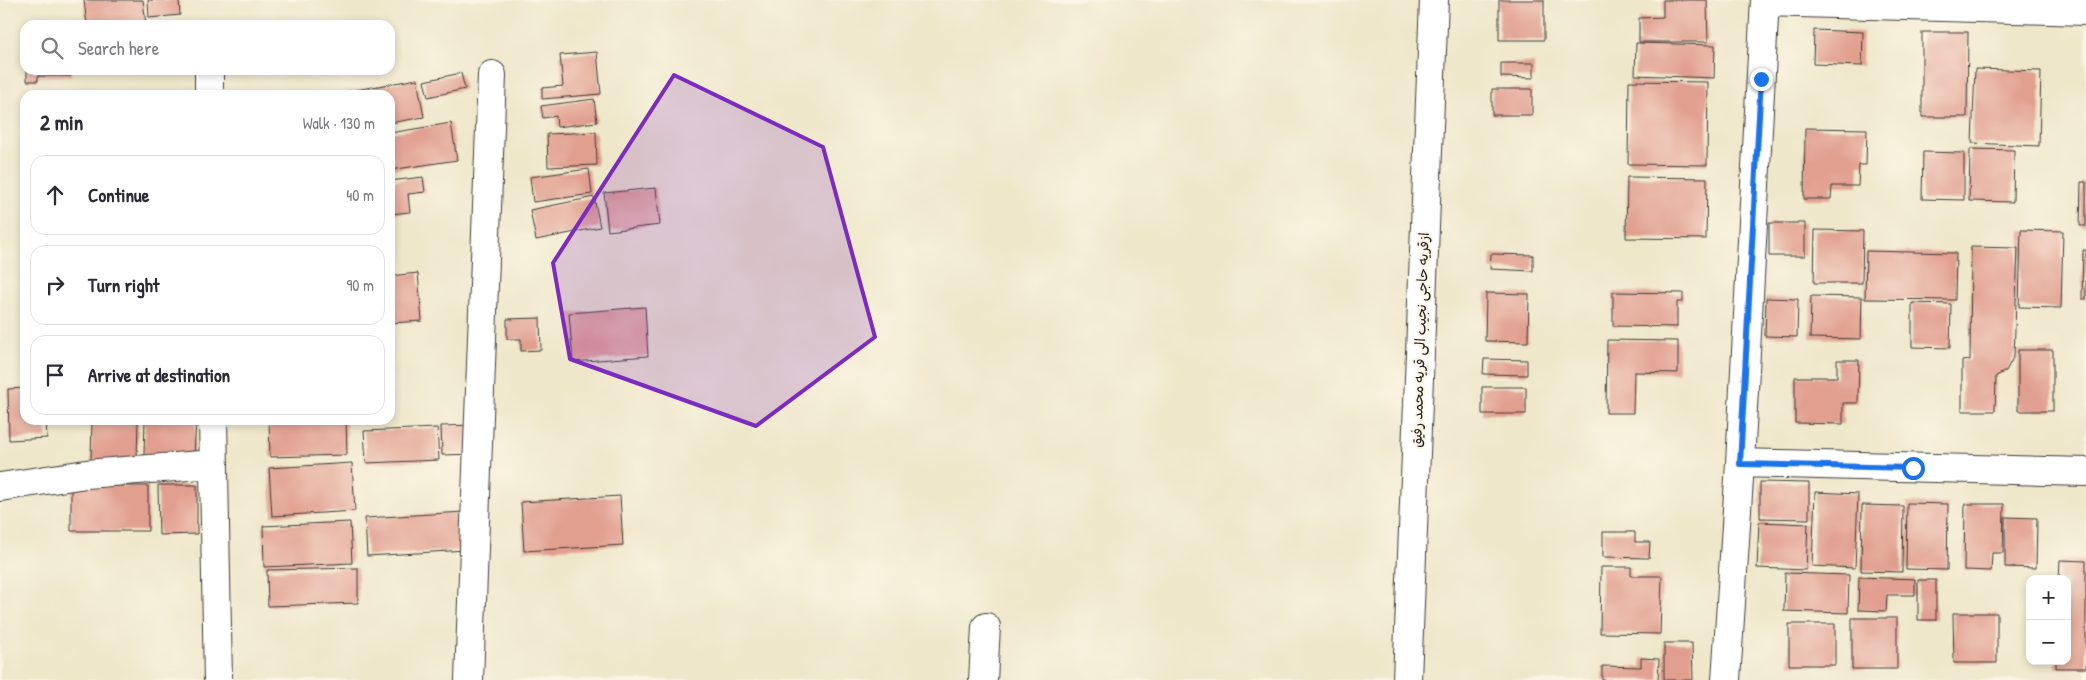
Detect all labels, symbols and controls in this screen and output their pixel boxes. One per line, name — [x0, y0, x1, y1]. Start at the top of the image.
search box — [20, 20, 395, 75]
icon: search — [38, 34, 66, 62]
text: Search here — [78, 35, 159, 61]
route end — [1750, 68, 1773, 91]
text: 2 min — [40, 108, 83, 137]
text: Walk · 130 m — [303, 112, 375, 134]
icon: ahead — [41, 181, 69, 209]
text: Continue — [88, 182, 149, 208]
text: 40 m — [346, 184, 374, 206]
street label: ازقریه حاجی نجیب الی قریه محمد رفیق — [1406, 232, 1433, 448]
icon: right — [41, 271, 69, 299]
text: Turn right — [88, 272, 159, 298]
text: 90 m — [346, 274, 374, 296]
icon: arrive — [41, 361, 69, 389]
text: Arrive at destination — [88, 362, 230, 388]
route start — [1902, 457, 1925, 480]
map controls — [2026, 575, 2071, 665]
button: + — [2026, 575, 2071, 620]
button: − — [2026, 620, 2071, 665]

